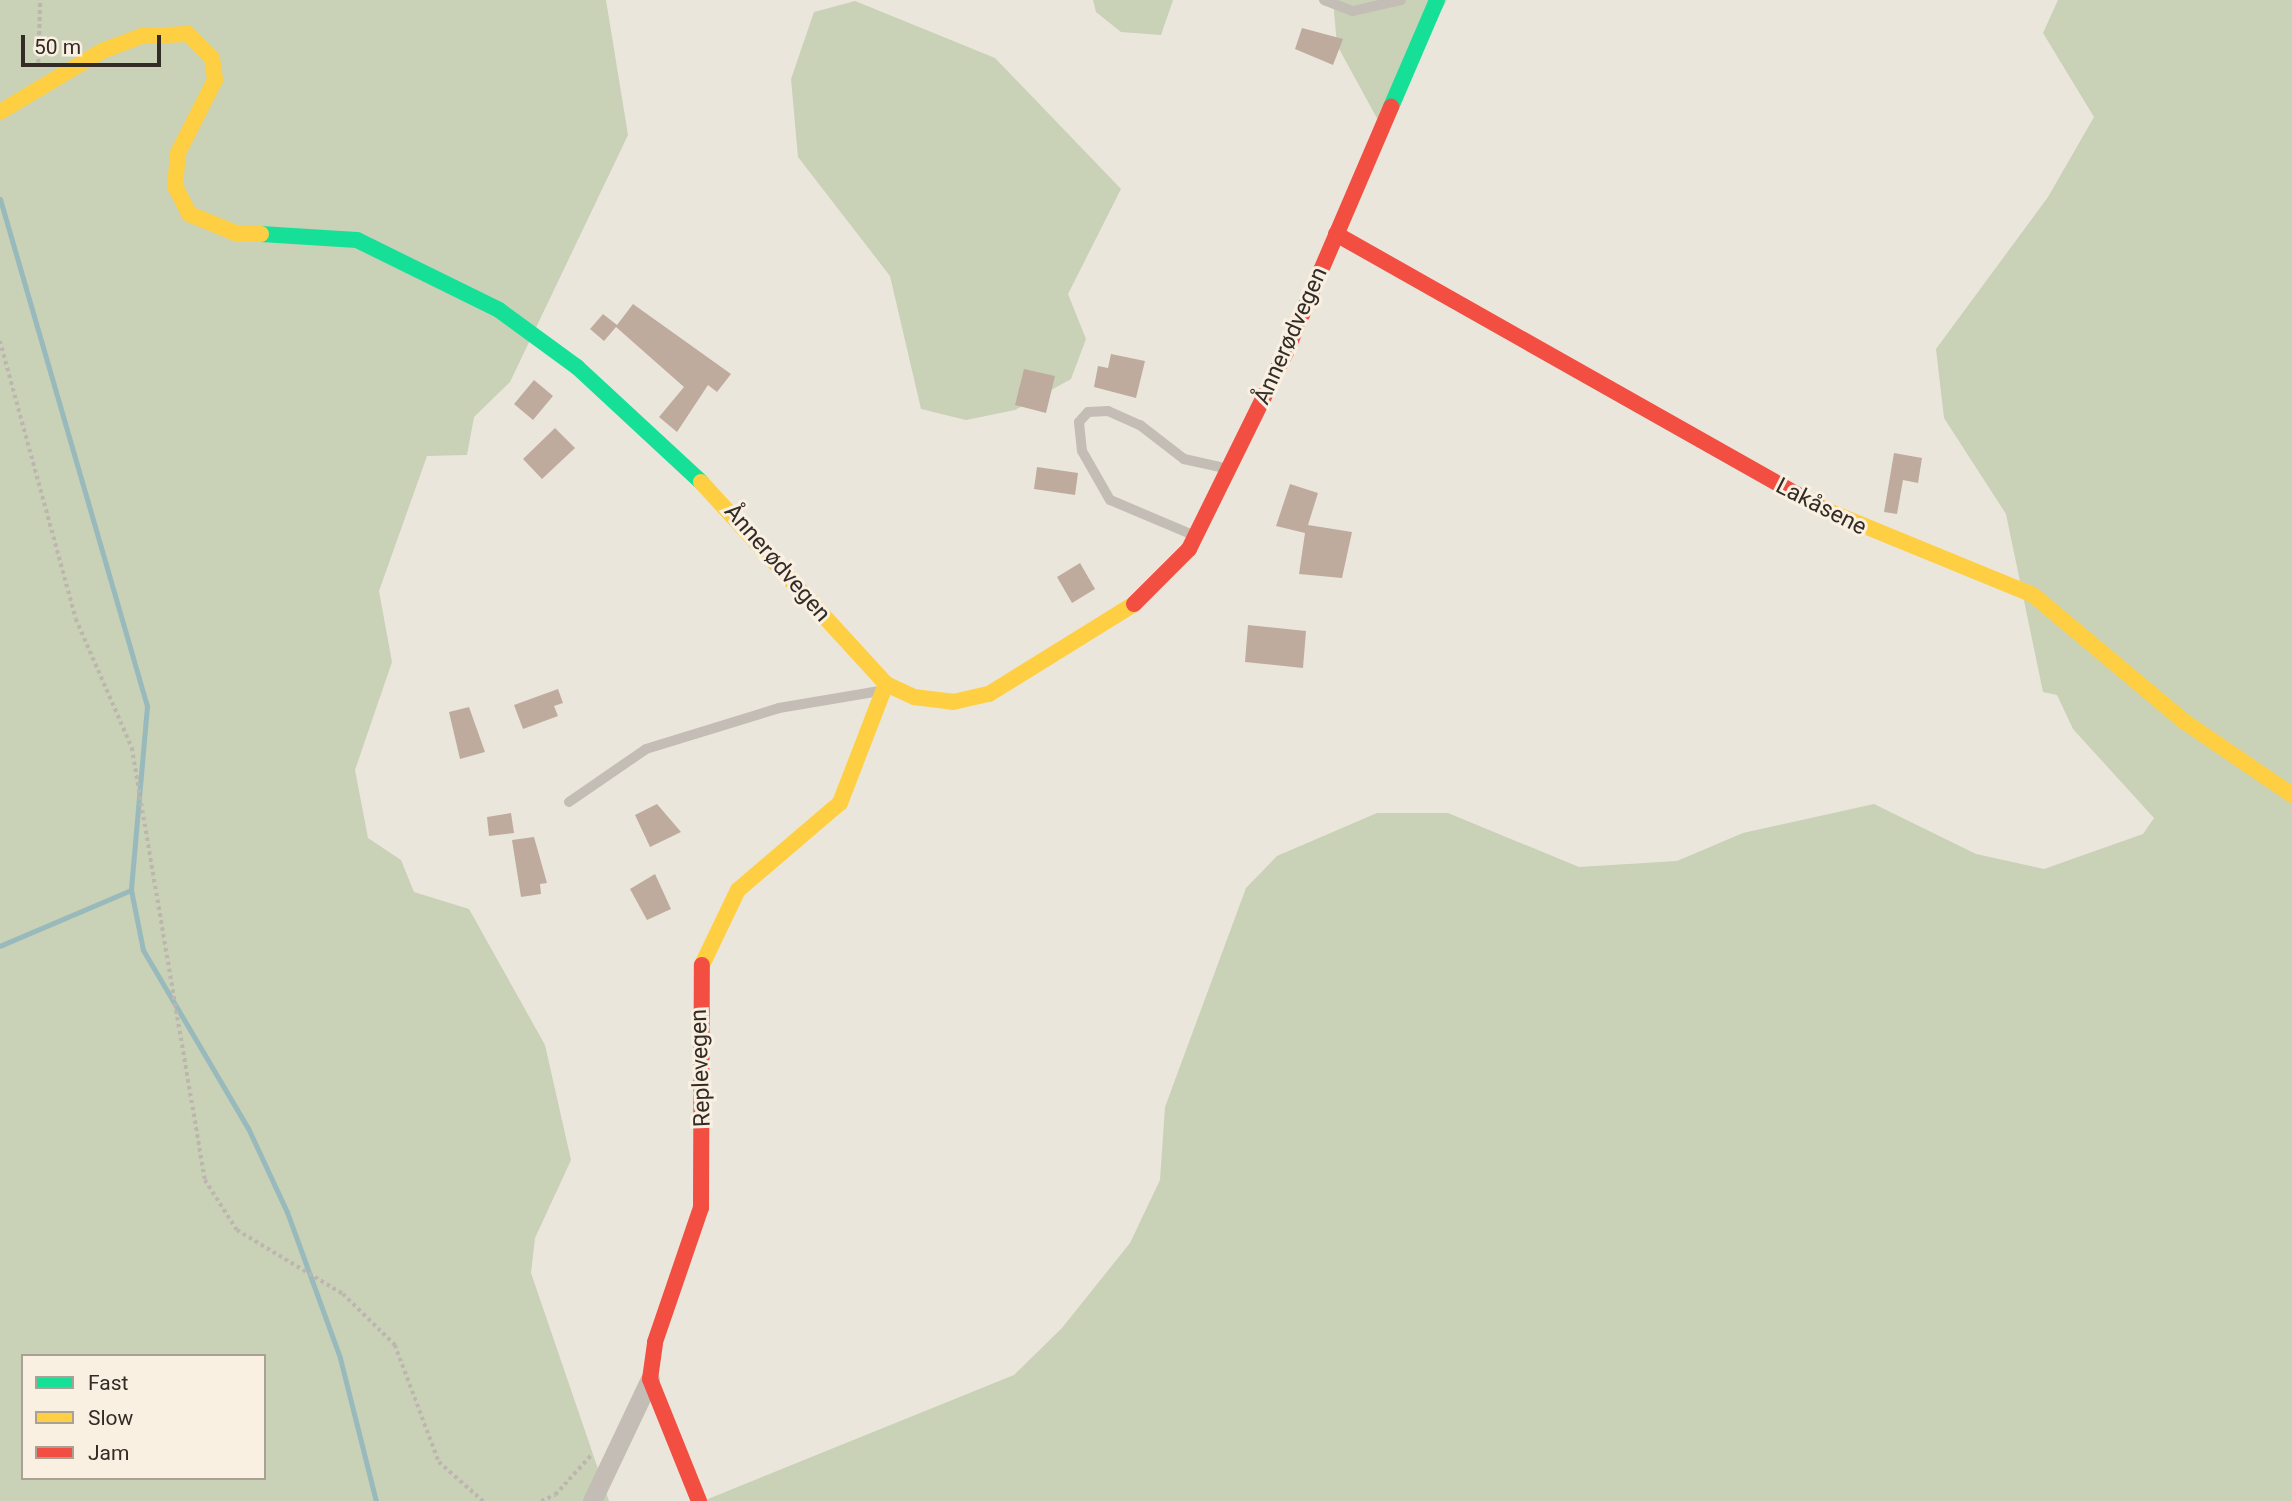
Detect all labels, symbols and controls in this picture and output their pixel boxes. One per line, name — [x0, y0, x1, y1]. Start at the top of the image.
scale bar — [24, 21, 164, 65]
text: 50 m — [34, 35, 81, 59]
street label: Ånnerødvegen — [1248, 263, 1334, 409]
street label: Lakåsene — [1771, 472, 1871, 542]
street label: Ånnerødvegen — [718, 498, 836, 628]
street label: Replevegen — [685, 1009, 717, 1127]
legend — [21, 1354, 266, 1480]
text: Fast — [88, 1371, 128, 1395]
text: Slow — [88, 1406, 133, 1430]
text: Jam — [88, 1441, 129, 1465]

